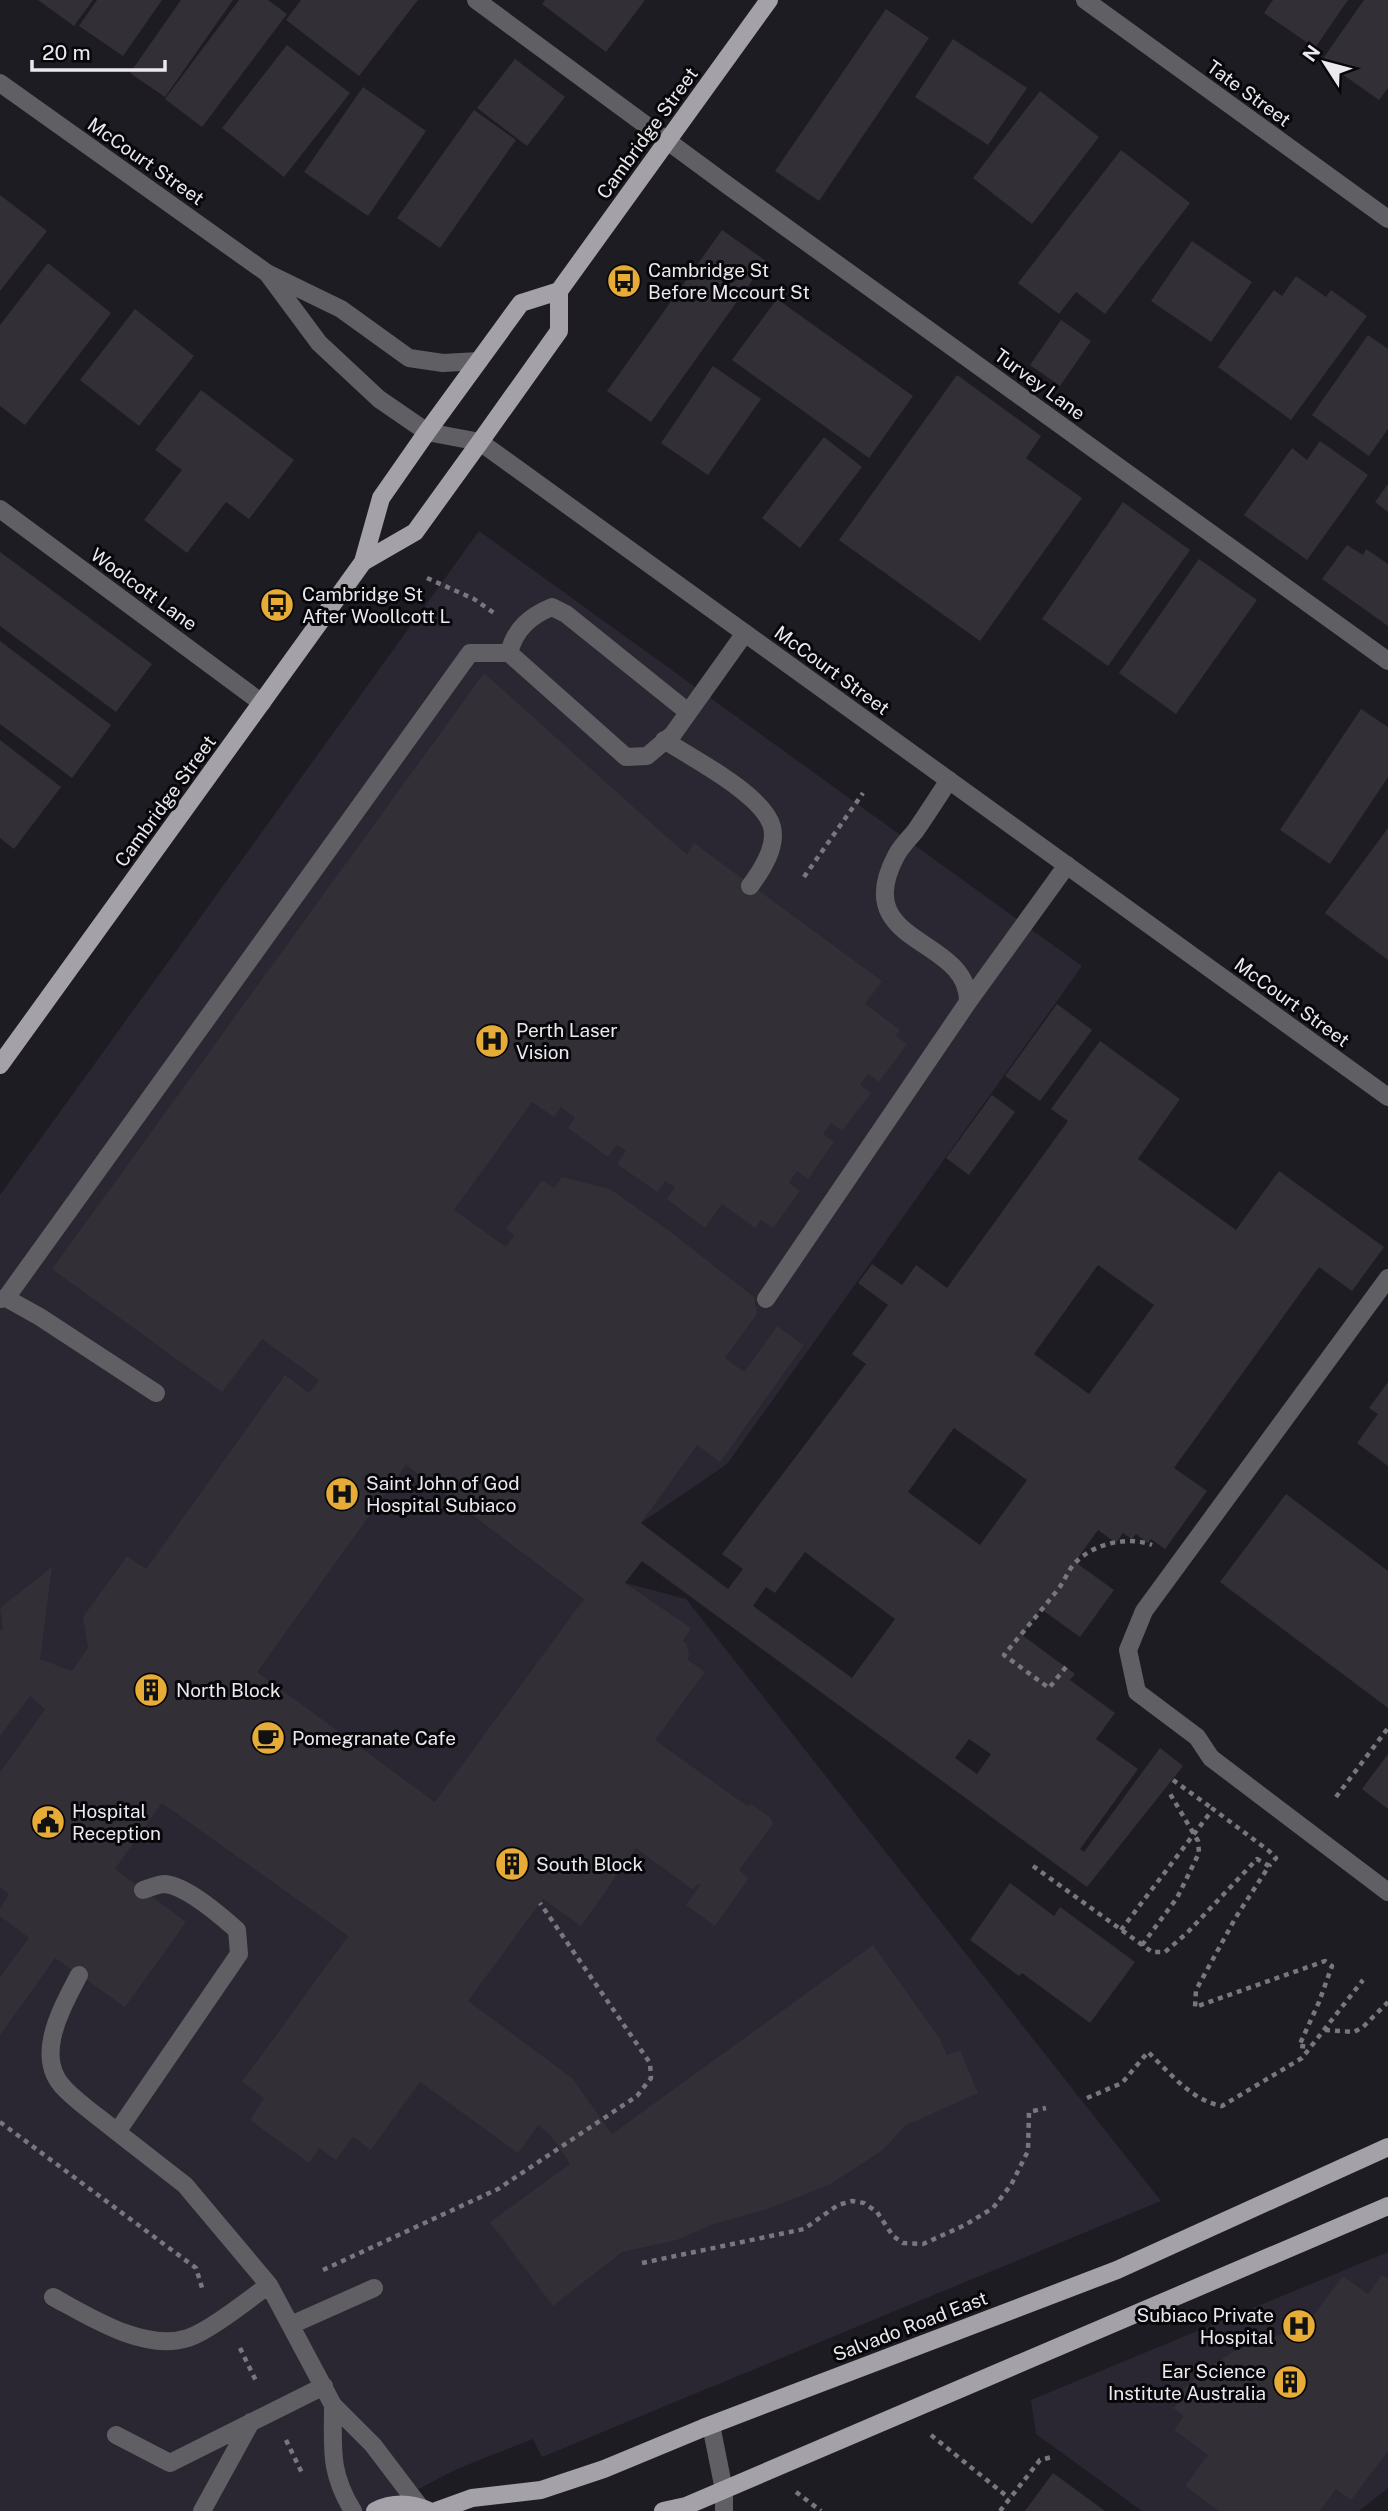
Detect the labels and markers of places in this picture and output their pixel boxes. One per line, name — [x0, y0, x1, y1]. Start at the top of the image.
place label: Cambridge St Before Mccourt St — [648, 259, 810, 303]
bus stop icon: Cambridge St Before Mccourt St — [605, 262, 643, 300]
place label: Cambridge St After Woollcott L — [302, 583, 450, 627]
bus stop icon: Cambridge St After Woollcott L — [258, 586, 296, 624]
place label: Perth Laser Vision — [516, 1019, 618, 1063]
hospital icon: Perth Laser Vision — [473, 1022, 511, 1060]
place label: Saint John of God Hospital Subiaco — [366, 1472, 519, 1516]
hospital icon: Saint John of God Hospital Subiaco — [323, 1475, 361, 1513]
building icon: North Block — [132, 1671, 170, 1709]
place label: North Block — [176, 1679, 281, 1701]
cafe icon: Pomegranate Cafe — [249, 1719, 287, 1757]
place label: Pomegranate Cafe — [292, 1727, 456, 1749]
place label: Hospital Reception — [72, 1800, 161, 1844]
public building icon: Hospital Reception — [29, 1803, 67, 1841]
building icon: South Block — [493, 1845, 531, 1883]
place label: South Block — [536, 1853, 643, 1875]
place label: Subiaco Private Hospital — [1136, 2304, 1274, 2348]
hospital icon: Subiaco Private Hospital — [1280, 2307, 1318, 2345]
place label: Ear Science Institute Australia — [1108, 2360, 1266, 2404]
building icon: Ear Science Institute Australia — [1271, 2363, 1309, 2401]

